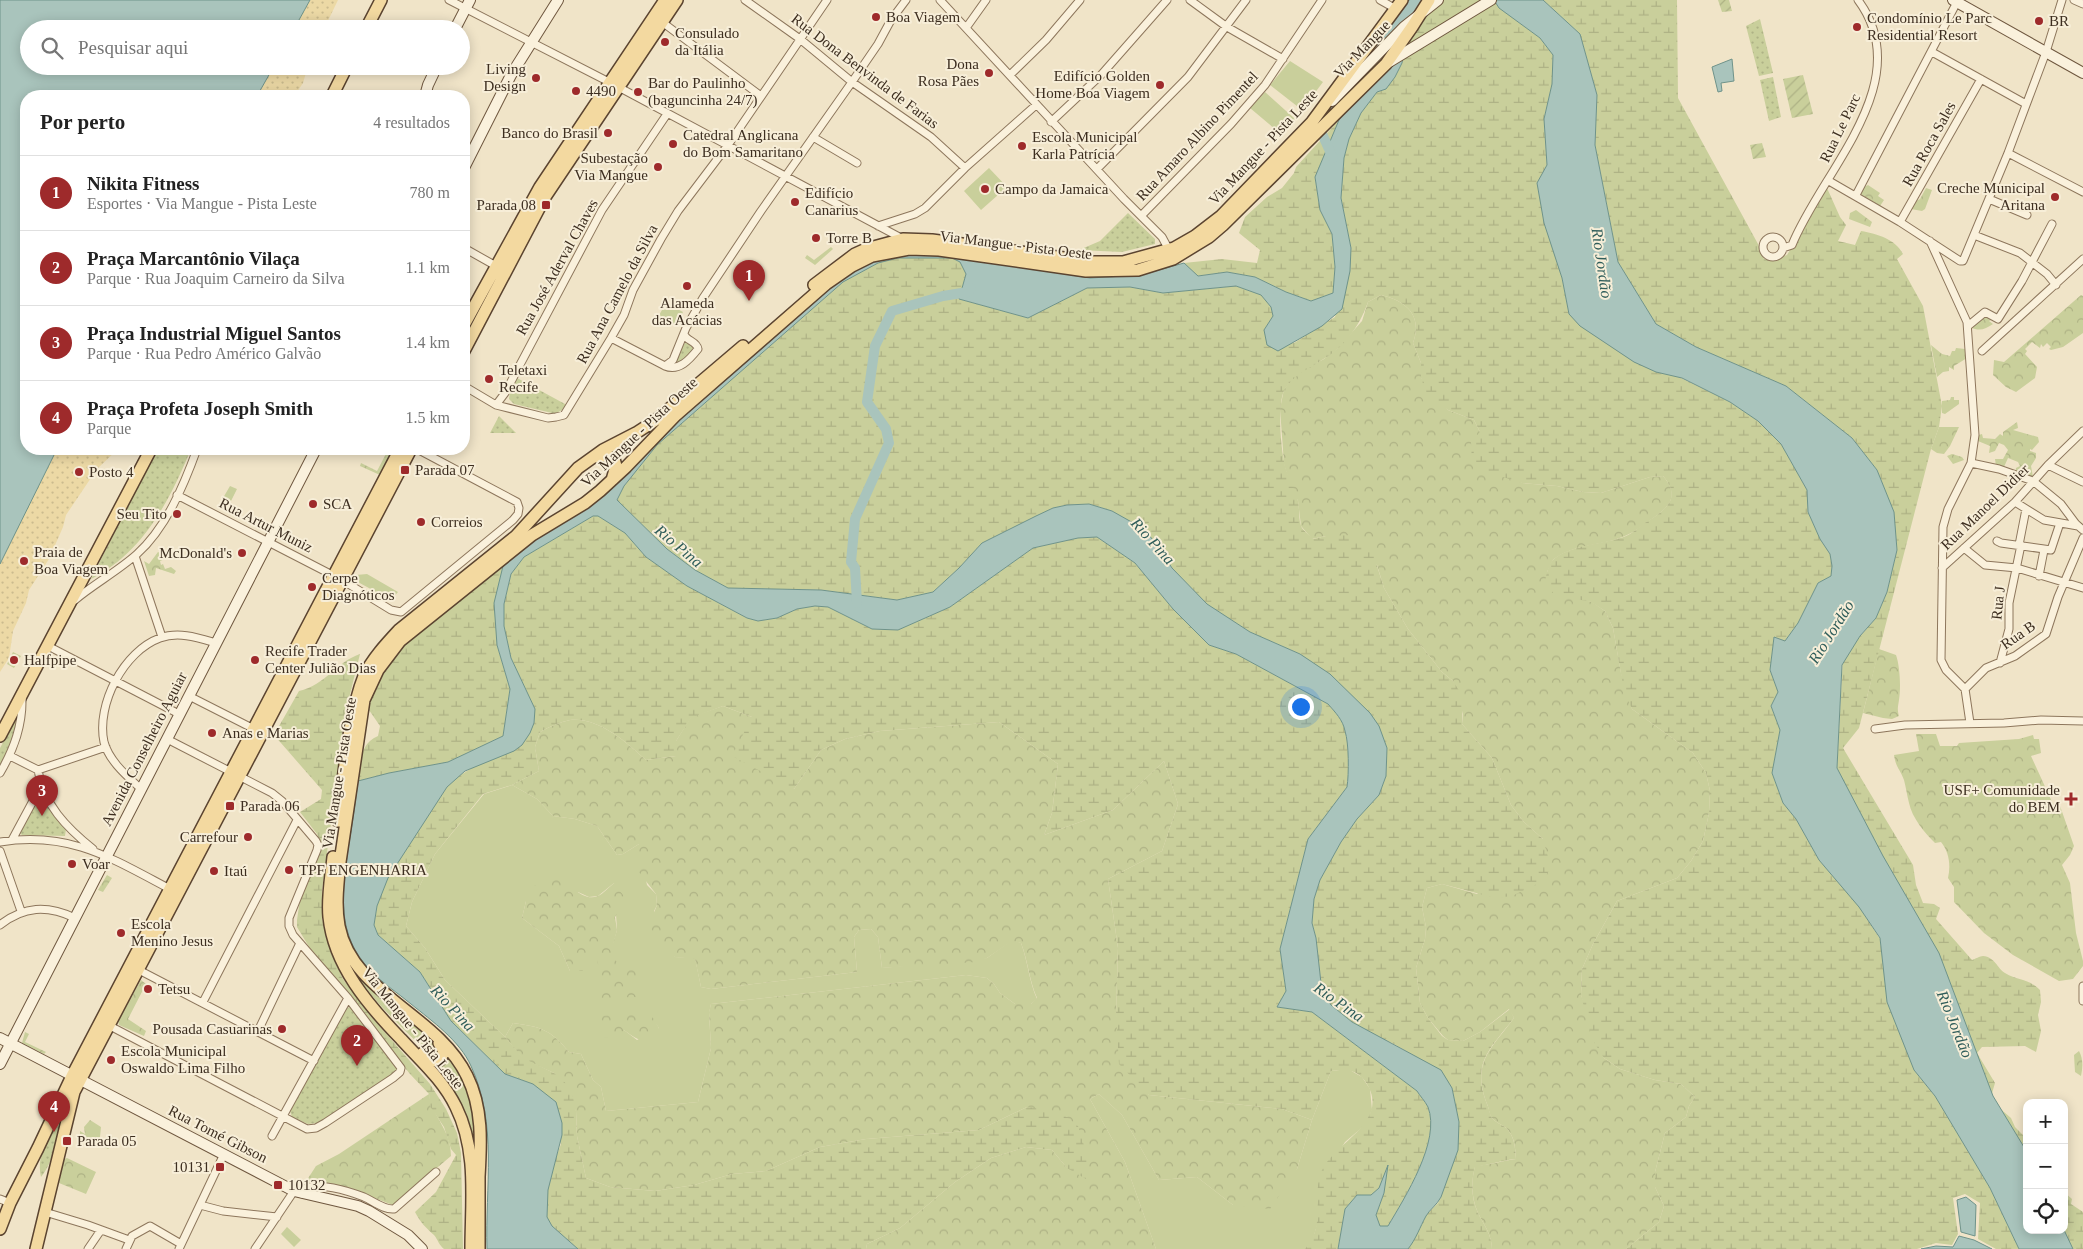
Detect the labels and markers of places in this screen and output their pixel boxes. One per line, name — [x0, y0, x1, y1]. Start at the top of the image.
place label: Boa Viagem — [886, 9, 961, 25]
place label: Condomínio Le Parc Residential Resort — [1867, 10, 1992, 43]
marker: Boa Viagem — [870, 11, 882, 23]
place label: BR — [2049, 13, 2069, 29]
marker: BR — [2033, 15, 2045, 27]
marker: Condomínio Le Parc Residential Resort — [1851, 21, 1863, 33]
place label: Consulado da Itália — [675, 25, 739, 58]
marker: Consulado da Itália — [659, 36, 671, 48]
place label: Dona Rosa Pães — [918, 56, 979, 89]
place label: Living Design — [484, 61, 526, 94]
marker: Dona Rosa Pães — [983, 67, 995, 79]
place label: Edifício Golden Home Boa Viagem — [1035, 68, 1150, 101]
marker: Living Design — [530, 72, 542, 84]
place label: Bar do Paulinho (baguncinha 24/7) — [648, 75, 758, 109]
marker: Edifício Golden Home Boa Viagem — [1154, 79, 1166, 91]
place label: 4490 — [586, 83, 616, 99]
marker: 4490 — [570, 85, 582, 97]
marker: Bar do Paulinho (baguncinha 24/7) — [632, 86, 644, 98]
place label: Banco do Brasil — [501, 125, 598, 141]
marker: Banco do Brasil — [602, 127, 614, 139]
place label: Catedral Anglicana do Bom Samaritano — [683, 127, 803, 160]
place label: Escola Municipal Karla Patrícia — [1032, 129, 1137, 162]
marker: Catedral Anglicana do Bom Samaritano — [667, 138, 679, 150]
marker: Escola Municipal Karla Patrícia — [1016, 140, 1028, 152]
place label: Subestação Via Mangue — [574, 150, 648, 183]
marker: Subestação Via Mangue — [652, 161, 664, 173]
place label: Creche Municipal Aritana — [1937, 180, 2045, 213]
place label: Campo da Jamaica — [995, 181, 1109, 197]
marker: Campo da Jamaica — [979, 183, 991, 195]
place label: Edifício Canarius — [805, 185, 858, 218]
marker: Creche Municipal Aritana — [2049, 191, 2061, 203]
marker: Edifício Canarius — [789, 196, 801, 208]
place label: Parada 08 — [476, 197, 536, 213]
marker: Parada 08 — [540, 199, 552, 211]
place label: Torre B — [826, 230, 872, 246]
marker: Torre B — [810, 232, 822, 244]
pin: 1 — [733, 260, 765, 301]
marker: Alameda das Acácias — [681, 280, 693, 292]
place label: Alameda das Acácias — [652, 295, 722, 328]
place label: Teletaxi Recife — [499, 362, 547, 395]
marker: Teletaxi Recife — [483, 373, 495, 385]
place label: Parada 07 — [415, 462, 475, 478]
place label: Posto 4 — [89, 464, 134, 480]
marker: Parada 07 — [399, 464, 411, 476]
marker: Posto 4 — [73, 466, 85, 478]
place label: SCA — [323, 496, 352, 512]
marker: SCA — [307, 498, 319, 510]
place label: Seu Tito — [117, 506, 167, 522]
marker: Seu Tito — [171, 508, 183, 520]
place label: Correios — [431, 514, 483, 530]
marker: Correios — [415, 516, 427, 528]
place label: Praia de Boa Viagem — [34, 544, 109, 577]
place label: McDonald's — [159, 545, 232, 561]
marker: McDonald's — [236, 547, 248, 559]
marker: Praia de Boa Viagem — [18, 555, 30, 567]
place label: Cerpe Diagnóticos — [322, 570, 395, 603]
marker: Cerpe Diagnóticos — [306, 581, 318, 593]
place label: Recife Trader Center Julião Dias — [265, 643, 376, 676]
place label: Halfpipe — [24, 652, 77, 668]
marker: Halfpipe — [8, 654, 20, 666]
marker: Recife Trader Center Julião Dias — [249, 654, 261, 666]
place label: Anas e Marias — [222, 725, 309, 741]
marker: Anas e Marias — [206, 727, 218, 739]
pin: 3 — [26, 775, 58, 816]
place label: USF+ Comunidade do BEM — [1944, 782, 2060, 815]
marker: USF+ Comunidade do BEM — [2064, 792, 2078, 806]
place label: Parada 06 — [240, 798, 300, 814]
marker: Parada 06 — [224, 800, 236, 812]
place label: Carrefour — [180, 829, 238, 845]
marker: Carrefour — [242, 831, 254, 843]
place label: Voar — [82, 856, 110, 872]
marker: Voar — [66, 858, 78, 870]
place label: TPF ENGENHARIA — [299, 862, 427, 878]
place label: Itaú — [224, 863, 248, 879]
marker: TPF ENGENHARIA — [283, 864, 295, 876]
marker: Itaú — [208, 865, 220, 877]
place label: Escola Menino Jesus — [131, 916, 213, 949]
marker: Escola Menino Jesus — [115, 927, 127, 939]
place label: Tetsu — [158, 981, 191, 997]
marker: Tetsu — [142, 983, 154, 995]
place label: Pousada Casuarinas — [152, 1021, 272, 1037]
marker: Pousada Casuarinas — [276, 1023, 288, 1035]
pin: 2 — [341, 1025, 373, 1066]
place label: Escola Municipal Oswaldo Lima Filho — [121, 1043, 245, 1076]
marker: Escola Municipal Oswaldo Lima Filho — [105, 1054, 117, 1066]
pin: 4 — [38, 1091, 70, 1132]
place label: Parada 05 — [77, 1133, 137, 1149]
marker: Parada 05 — [61, 1135, 73, 1147]
place label: 10131 — [173, 1159, 210, 1175]
marker: 10131 — [214, 1161, 226, 1173]
place label: 10132 — [288, 1177, 326, 1193]
marker: 10132 — [272, 1179, 284, 1191]

